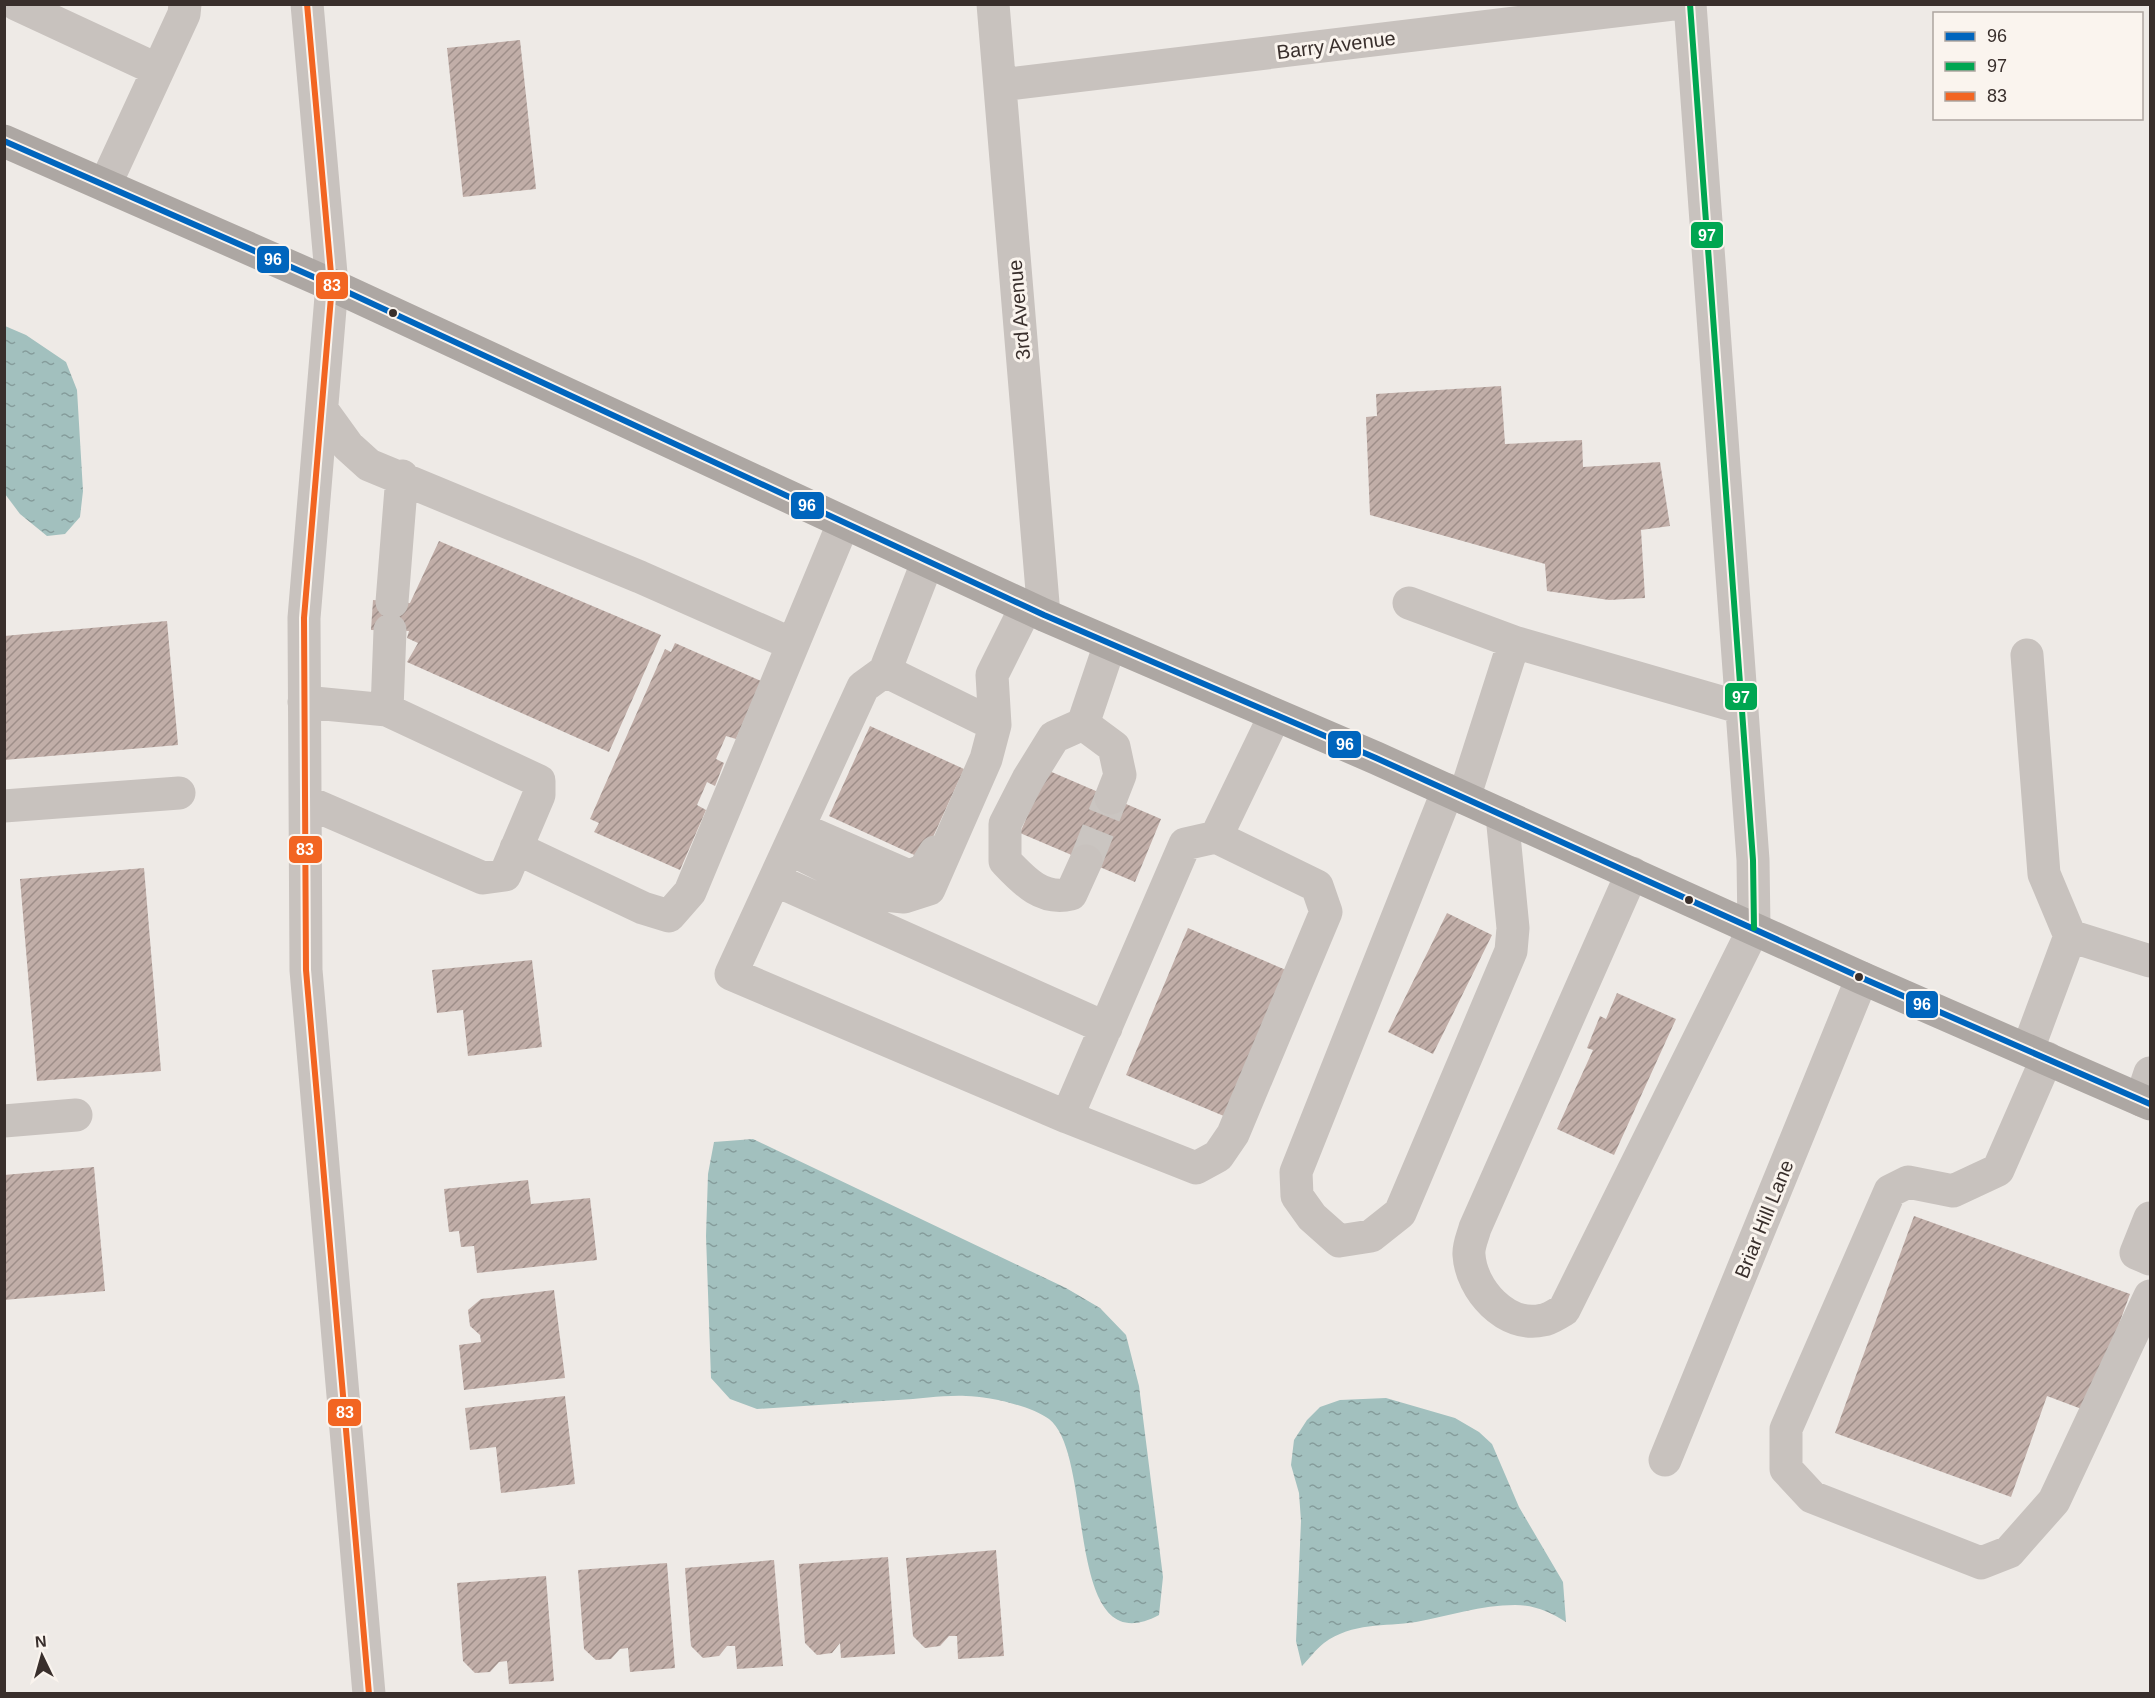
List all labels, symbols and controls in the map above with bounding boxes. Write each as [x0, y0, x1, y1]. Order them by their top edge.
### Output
legend [1933, 12, 2143, 120]
text: 96 [1987, 26, 2007, 46]
street label: Barry Avenue [1275, 27, 1397, 63]
text: 97 [1987, 56, 2007, 76]
text: 83 [1987, 86, 2007, 106]
line badge: 97 [1690, 221, 1724, 249]
text: 97 [1698, 227, 1716, 244]
line badge: 96 [256, 245, 290, 274]
text: 96 [264, 251, 282, 268]
street label: 3rd Avenue [1004, 259, 1034, 361]
line badge: 83 [315, 271, 349, 300]
text: 83 [323, 277, 341, 294]
unlabelled marker [387, 307, 399, 319]
line badge: 96 [790, 491, 825, 520]
text: 96 [798, 497, 816, 514]
line badge: 97 [1724, 682, 1758, 711]
text: 97 [1732, 689, 1750, 706]
line badge: 96 [1327, 730, 1362, 759]
text: 96 [1336, 736, 1354, 753]
line badge: 83 [288, 835, 323, 864]
text: 83 [296, 841, 314, 858]
unlabelled marker [1683, 894, 1695, 906]
unlabelled marker [1853, 971, 1865, 983]
line badge: 96 [1905, 990, 1939, 1019]
text: 96 [1913, 996, 1931, 1013]
street label: Briar Hill Lane [1730, 1157, 1798, 1281]
line badge: 83 [327, 1398, 362, 1427]
text: 83 [336, 1404, 354, 1421]
north arrow [12, 1626, 72, 1686]
text: N [34, 1633, 47, 1651]

